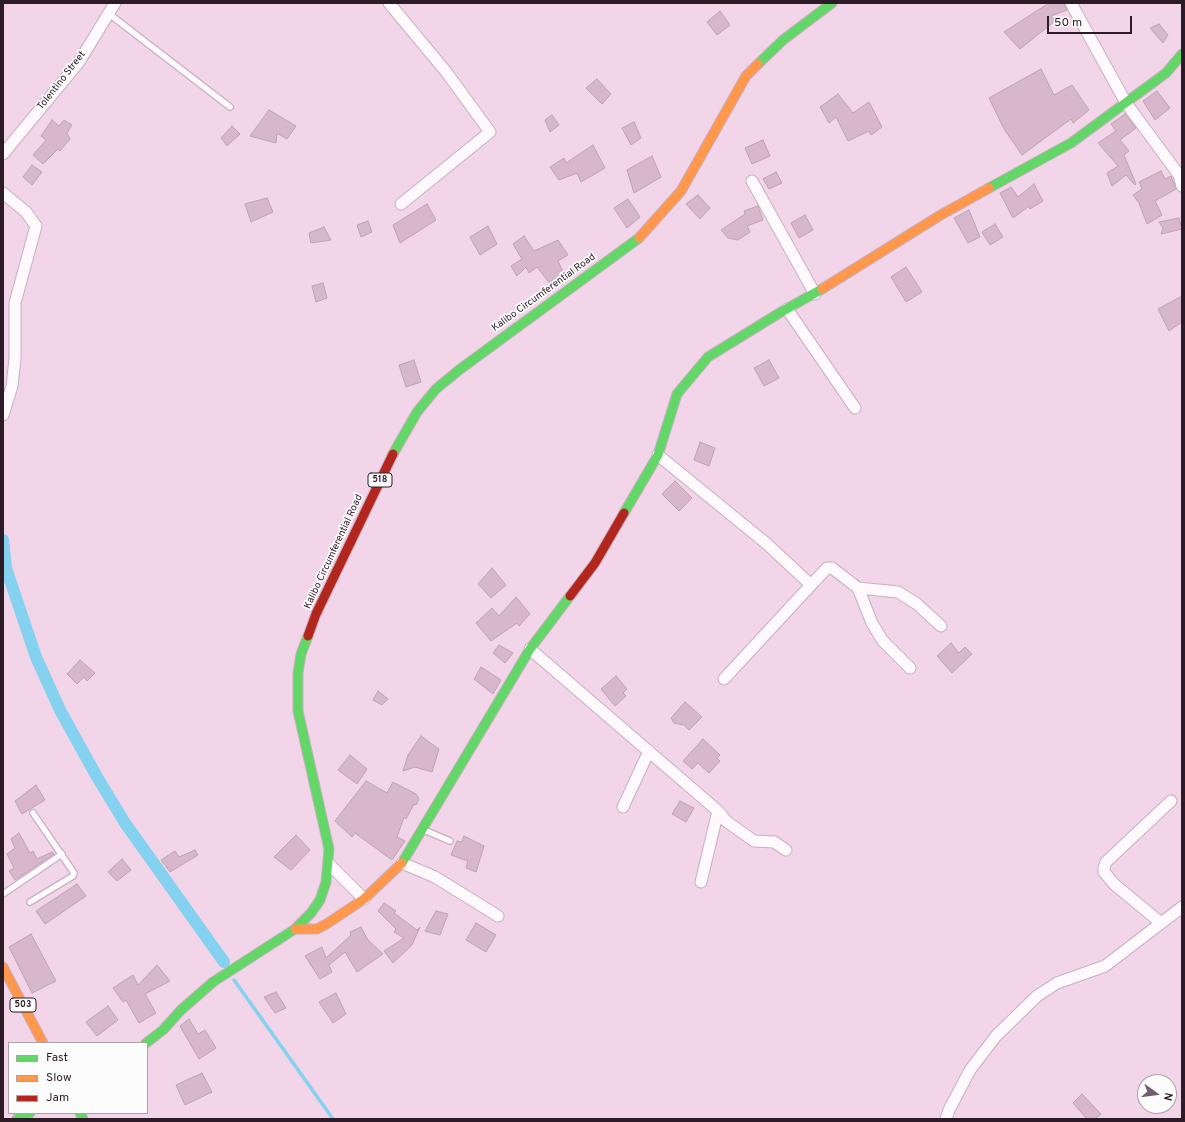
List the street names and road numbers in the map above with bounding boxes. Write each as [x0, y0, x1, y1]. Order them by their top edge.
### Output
street label: Tolentino Street [35, 49, 89, 113]
street label: Kalibo Circumferential Road [490, 251, 598, 335]
road number: 518 [368, 473, 392, 487]
street label: Kalibo Circumferential Road [302, 493, 366, 611]
road number: 503 [10, 998, 36, 1012]

